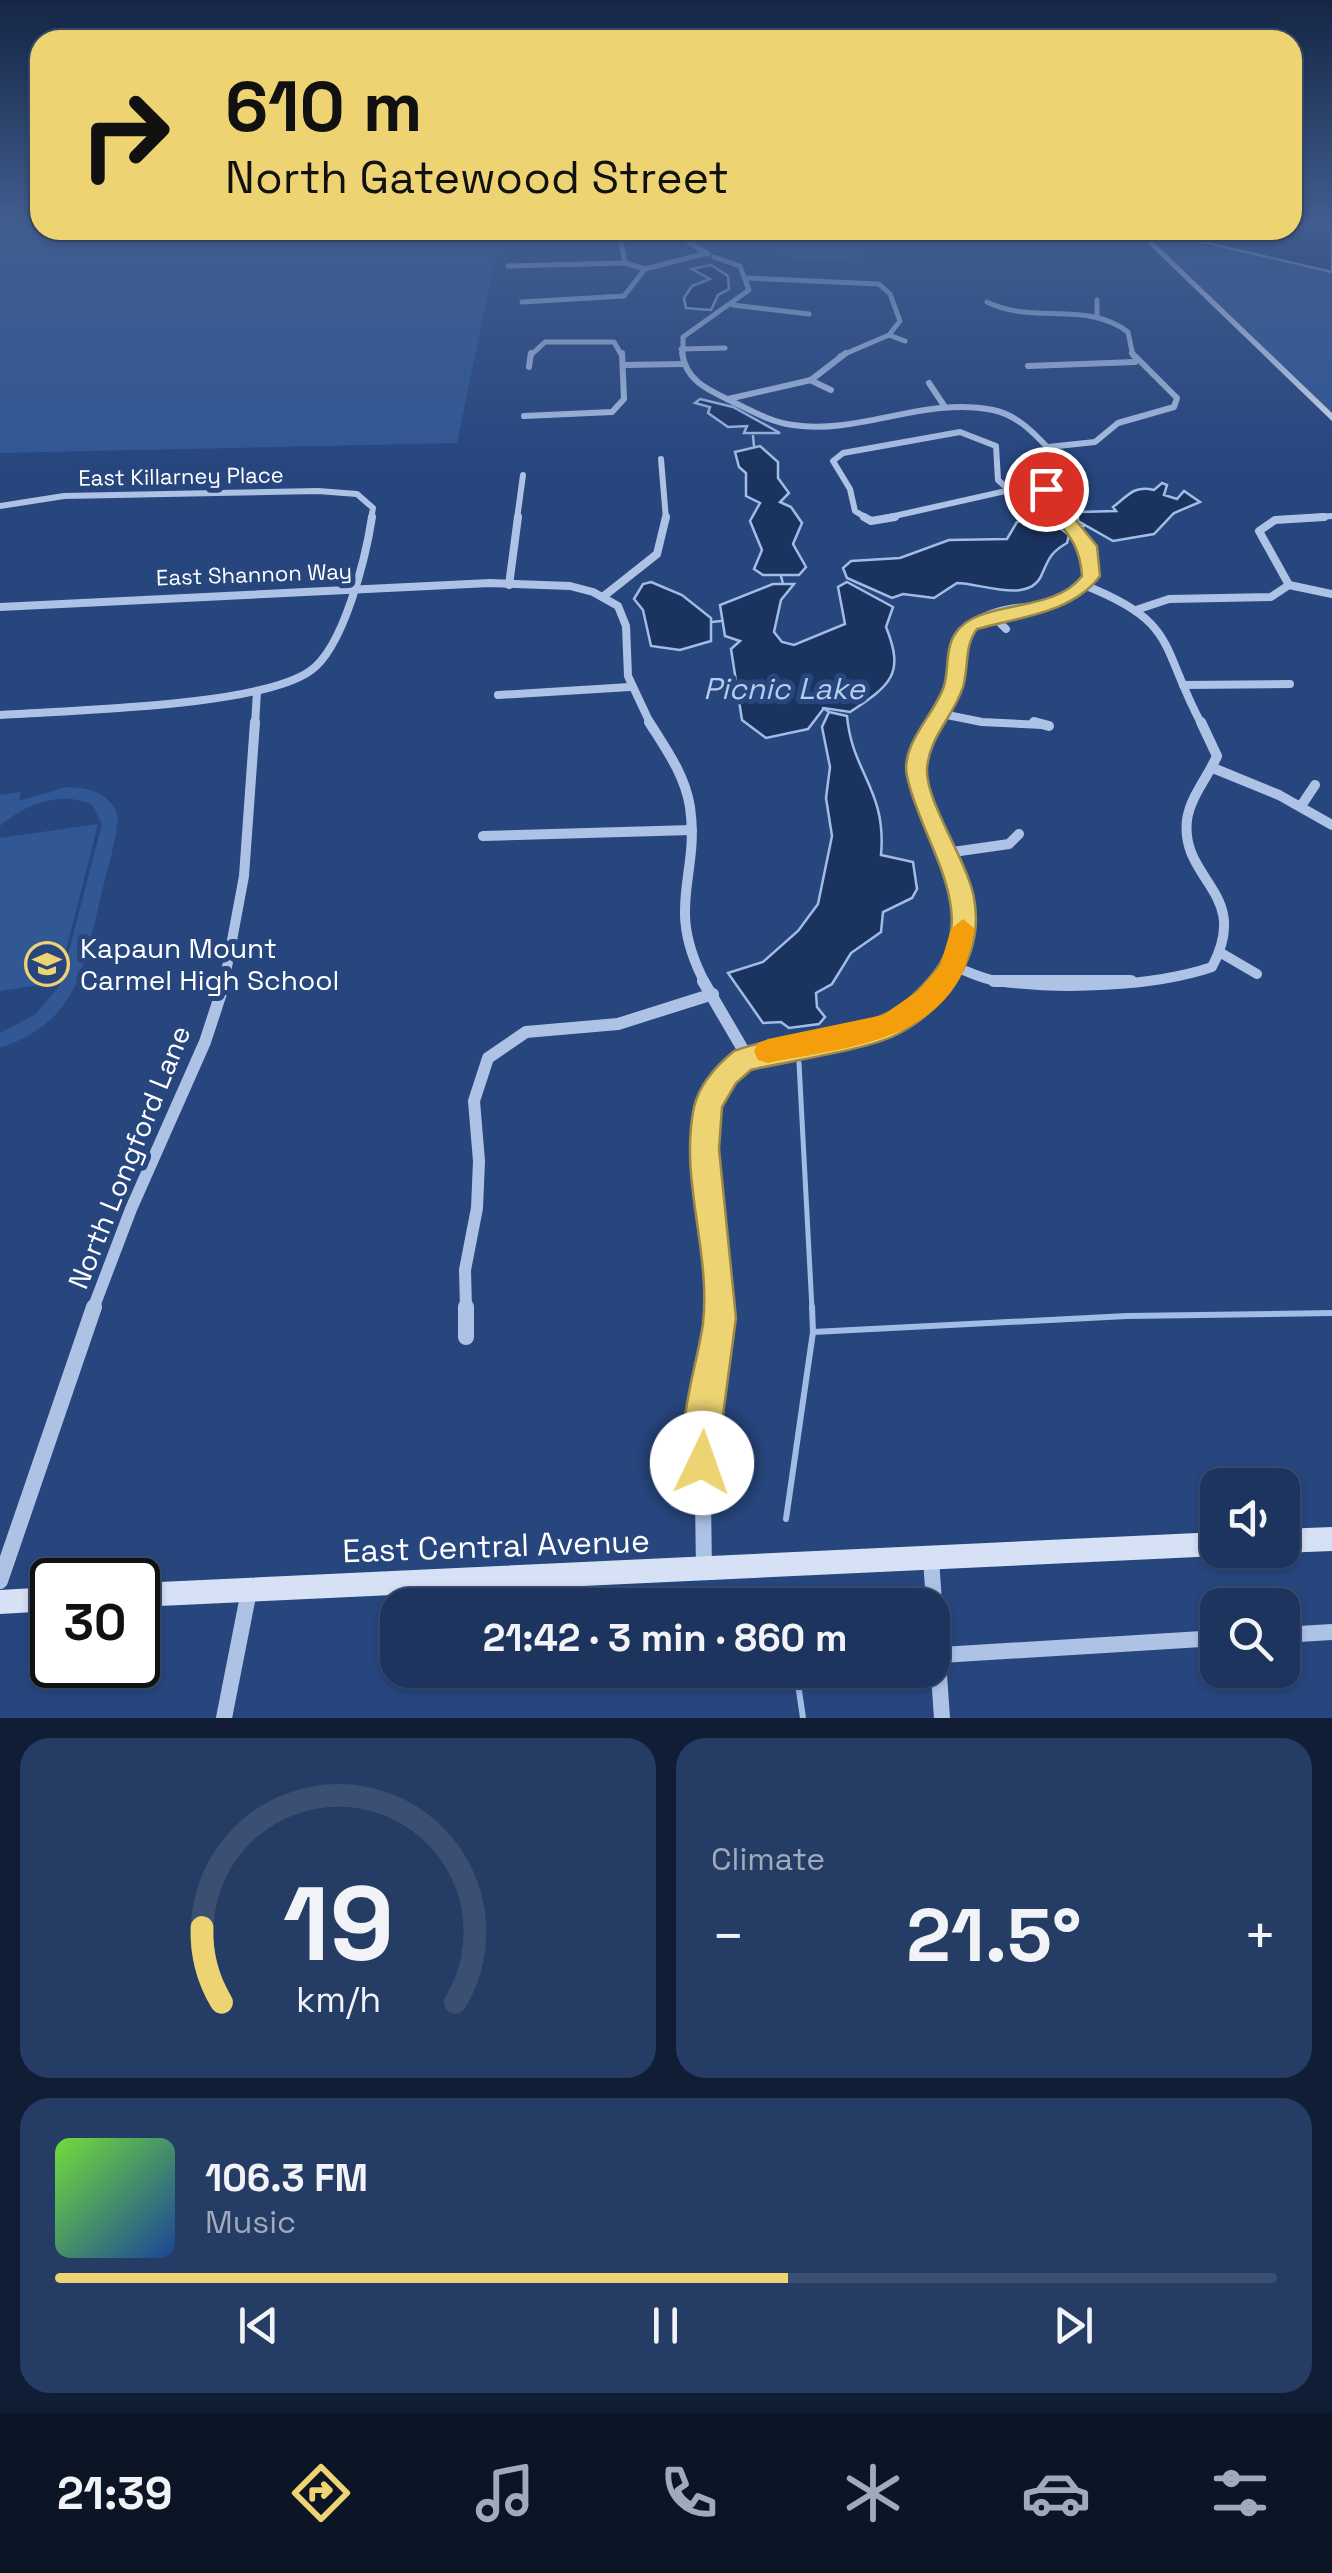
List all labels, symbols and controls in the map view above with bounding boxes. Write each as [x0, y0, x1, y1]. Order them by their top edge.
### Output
text: 610 m [225, 62, 423, 151]
icon: right [60, 70, 190, 200]
text: North Gatewood Street [225, 149, 729, 206]
pin [1004, 447, 1089, 532]
street label: East Killarney Place [78, 460, 284, 492]
icon: arrive [1019, 462, 1074, 517]
street label: East Shannon Way [156, 557, 352, 591]
water label: Picnic Lake [703, 669, 866, 708]
place label: Kapaun Mount Carmel High School [80, 930, 339, 998]
school or university icon: Kapaun Mount Carmel High School [24, 941, 70, 987]
street label: North Longford Lane [60, 1020, 198, 1294]
position arrow [650, 1411, 754, 1515]
map controls [1200, 1468, 1300, 1688]
button: sound [1200, 1468, 1300, 1568]
street label: East Central Avenue [342, 1521, 650, 1571]
speed limit sign: 30 [30, 1558, 160, 1688]
button: search [1200, 1588, 1300, 1688]
text: 21:42 · 3 min · 860 m [483, 1614, 847, 1662]
text: Climate [711, 1839, 825, 1879]
text: 19 [282, 1858, 394, 1990]
text: 21.5° [906, 1887, 1082, 1983]
text: − [711, 1901, 745, 1971]
text: + [1243, 1901, 1277, 1971]
text: km/h [295, 1977, 381, 2022]
text: 106.3 FM [205, 2154, 368, 2202]
text: Music [205, 2202, 296, 2242]
icon: previous [231, 2298, 286, 2353]
icon: pause [638, 2298, 693, 2353]
icon: next [1046, 2298, 1101, 2353]
icon: directions [286, 2458, 356, 2528]
icon: music [470, 2458, 540, 2528]
icon: phone [654, 2458, 724, 2528]
icon: climate [838, 2458, 908, 2528]
icon: car [1021, 2458, 1091, 2528]
icon: filters [1205, 2458, 1275, 2528]
text: 21:39 [57, 2465, 173, 2522]

